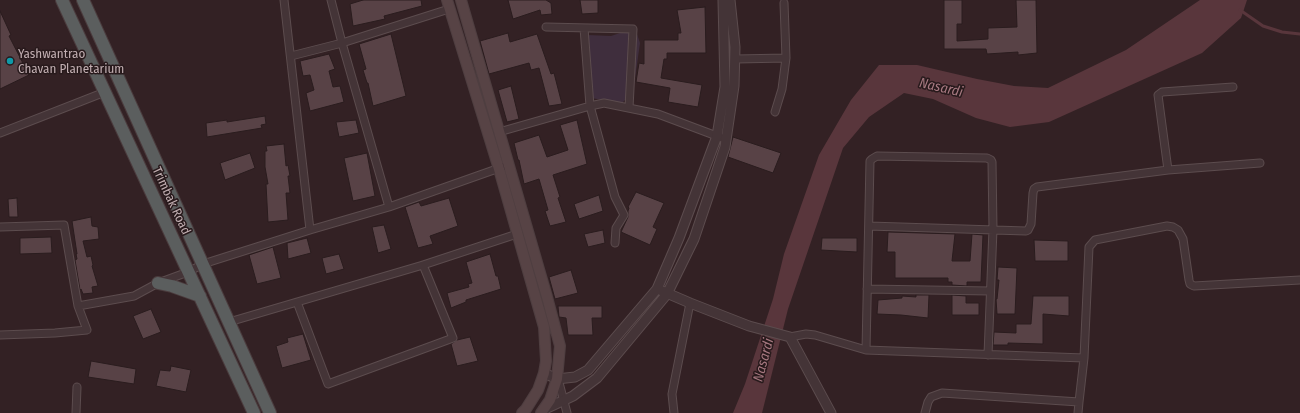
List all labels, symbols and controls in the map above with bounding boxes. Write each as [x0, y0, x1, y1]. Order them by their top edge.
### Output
place label: Yashwantrao Chavan Planetarium [18, 46, 124, 77]
marker: Yashwantrao Chavan Planetarium [5, 56, 15, 66]
water label: Nasardi [917, 75, 965, 101]
street label: Trimbak Road [149, 165, 193, 237]
water label: Nasardi [750, 336, 778, 384]

